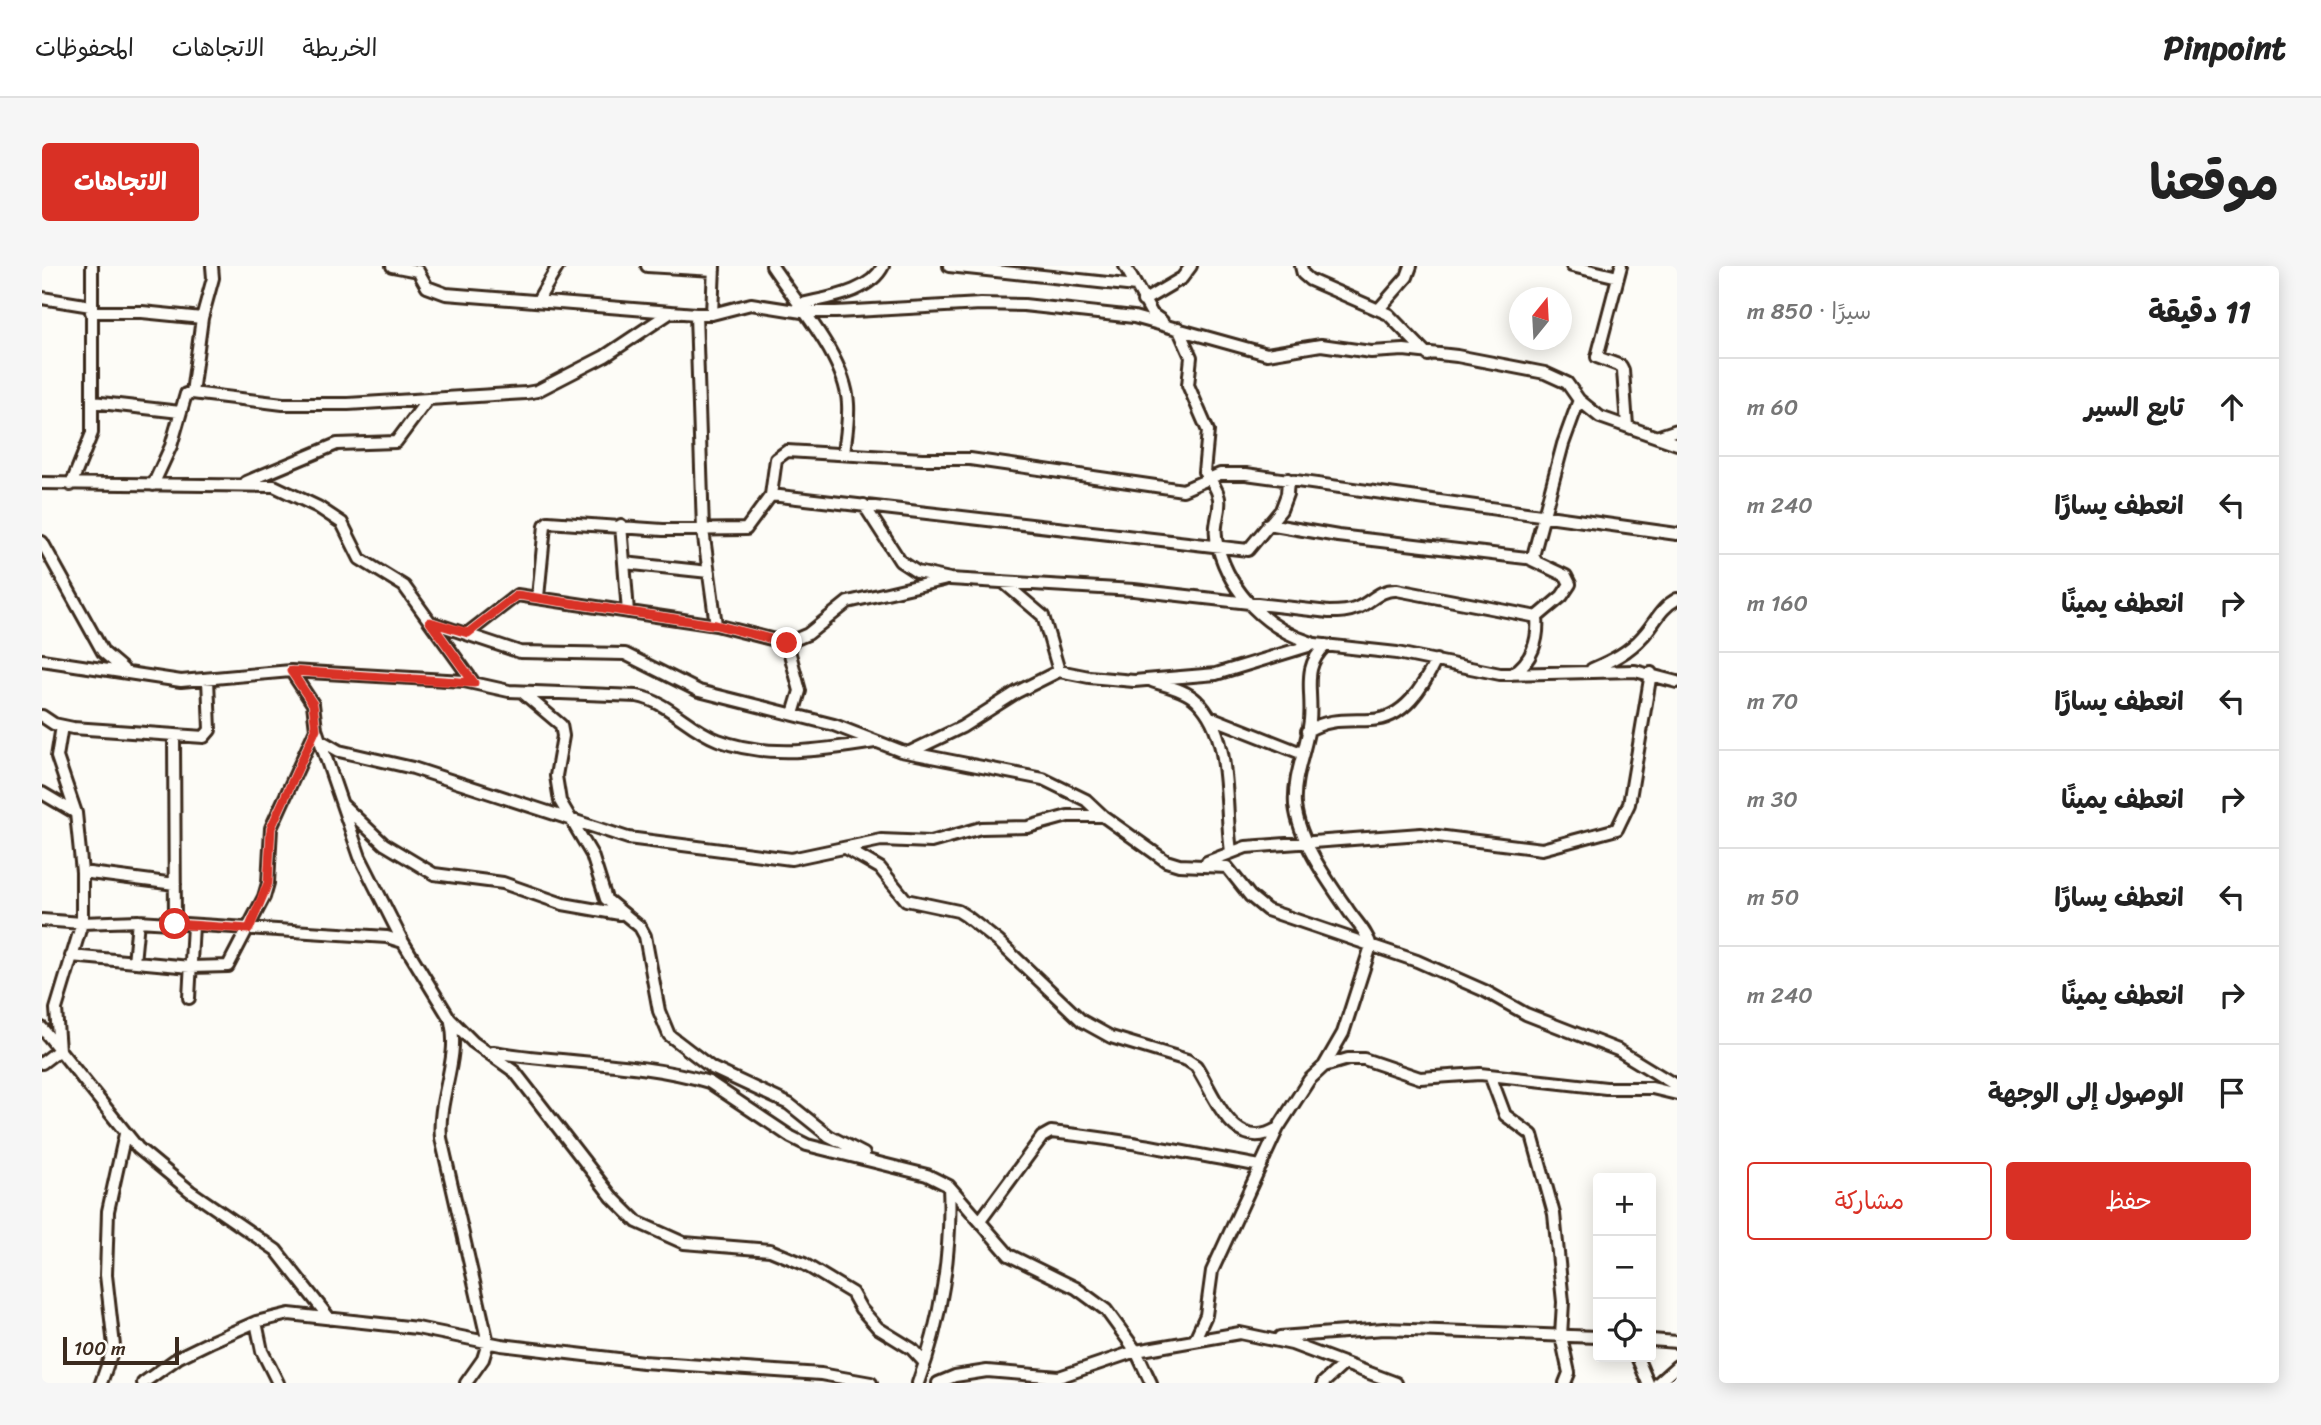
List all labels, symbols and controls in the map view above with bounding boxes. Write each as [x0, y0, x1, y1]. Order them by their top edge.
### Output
text: Pinpoint [2163, 19, 2286, 77]
text: المحفوظات [35, 27, 134, 69]
text: الاتجاهات [172, 27, 265, 69]
text: الخريطة [303, 27, 377, 69]
text: موقعنا [2149, 139, 2279, 226]
button: الاتجاهات [42, 143, 199, 221]
text: 11 دقيقة [2148, 285, 2251, 339]
north arrow [1509, 287, 1572, 350]
text: سيرًا · 850 m [1747, 291, 1871, 332]
text: تابع السير [2085, 384, 2184, 430]
text: 60 m [1747, 387, 1798, 428]
icon: ahead [2213, 388, 2251, 426]
text: انعطف يسارًا [2054, 482, 2184, 528]
text: 240 m [1747, 485, 1813, 526]
icon: left [2213, 486, 2251, 524]
text: انعطف يمينًا [2061, 580, 2184, 626]
text: 160 m [1747, 583, 1808, 624]
icon: right [2213, 584, 2251, 622]
route end [771, 627, 802, 658]
text: انعطف يسارًا [2054, 678, 2184, 724]
text: 70 m [1747, 681, 1798, 722]
icon: left [2213, 682, 2251, 720]
text: انعطف يمينًا [2061, 776, 2184, 822]
text: 30 m [1747, 779, 1798, 820]
icon: right [2213, 780, 2251, 818]
text: انعطف يسارًا [2054, 874, 2184, 920]
text: 50 m [1747, 877, 1799, 918]
icon: left [2213, 878, 2251, 916]
route start [159, 908, 190, 939]
text: انعطف يمينًا [2061, 972, 2184, 1018]
text: 240 m [1747, 975, 1813, 1016]
icon: right [2213, 976, 2251, 1014]
text: الوصول إلى الوجهة [1988, 1070, 2184, 1116]
icon: arrive [2213, 1074, 2251, 1112]
button: مشاركة [1747, 1162, 1992, 1240]
button: حفظ [2006, 1162, 2251, 1240]
map controls [1593, 1173, 1656, 1362]
button: + [1593, 1173, 1656, 1236]
button: − [1593, 1236, 1656, 1299]
button: locate [1593, 1299, 1656, 1362]
text: 100 m [74, 1332, 126, 1365]
scale bar [63, 1334, 178, 1366]

